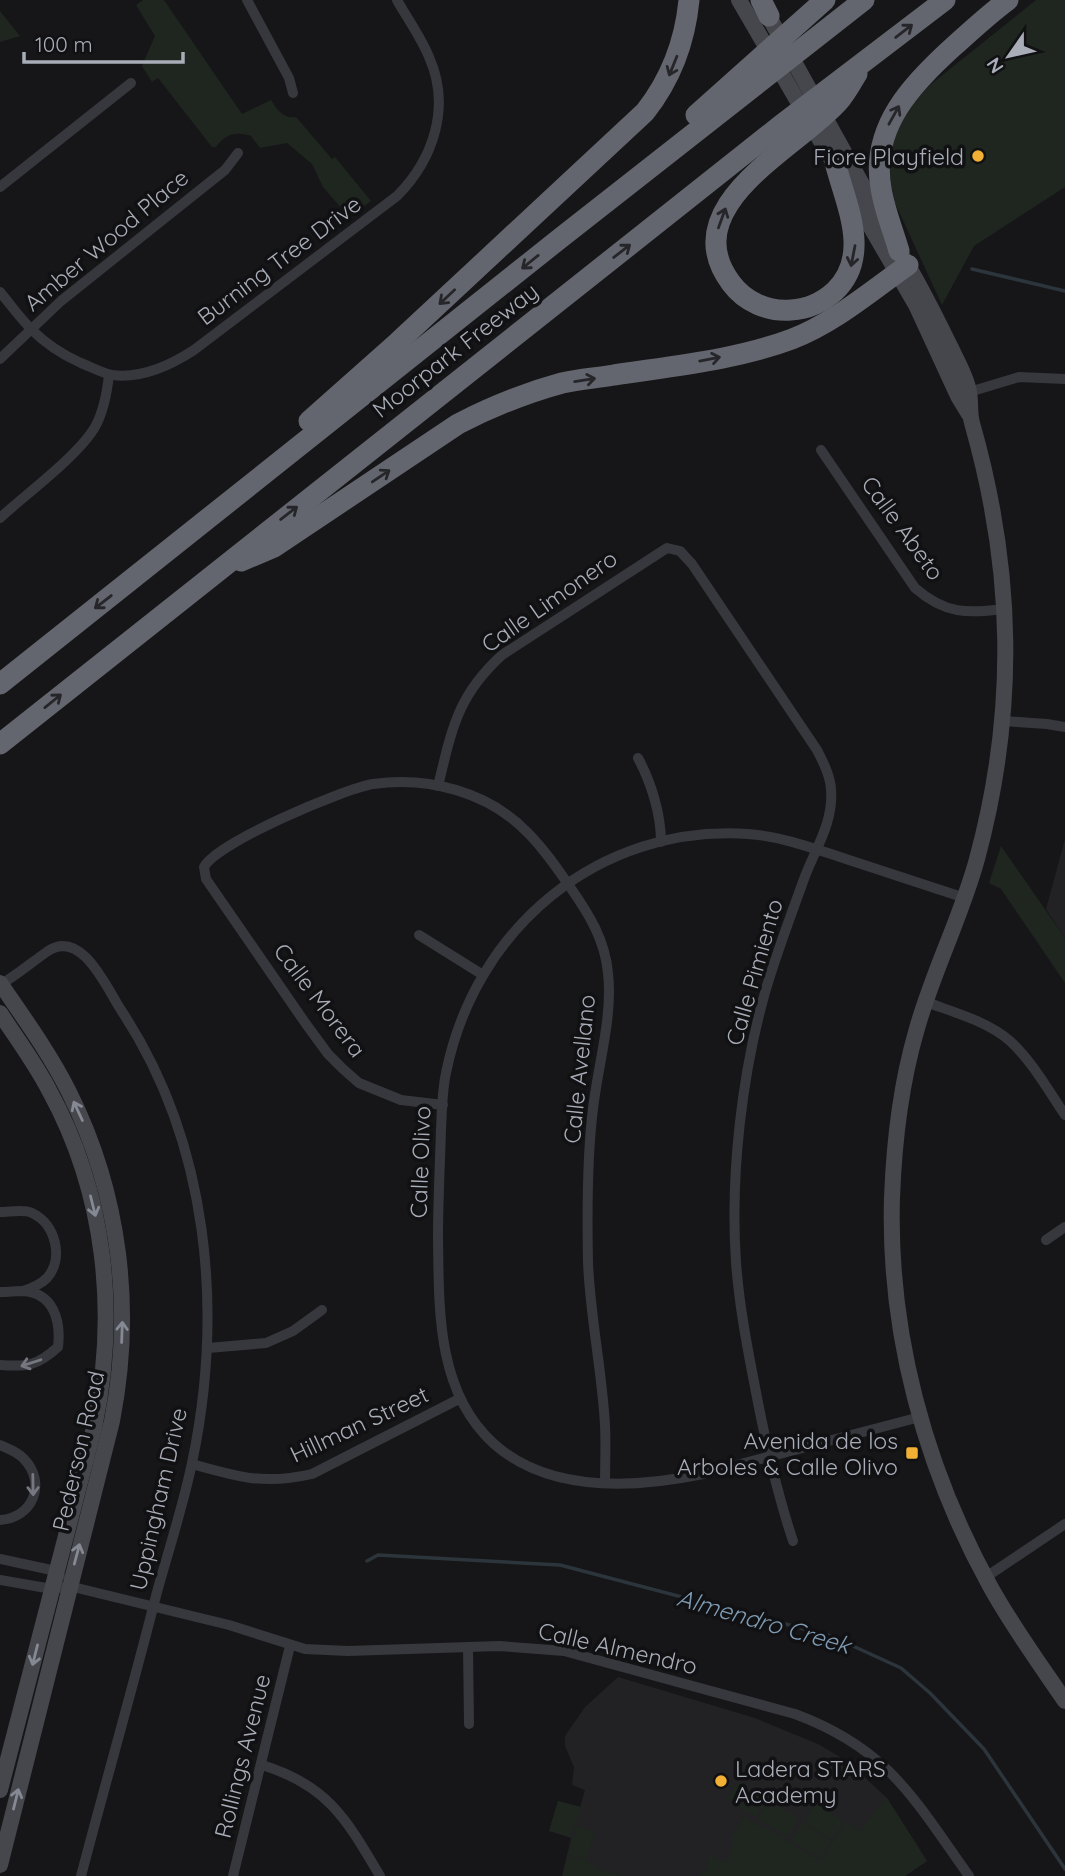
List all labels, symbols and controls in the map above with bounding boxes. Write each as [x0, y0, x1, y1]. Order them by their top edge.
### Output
scale bar [24, 21, 184, 65]
north arrow [974, 21, 1044, 91]
one-way arrow [894, 24, 913, 39]
text: 100 m [35, 31, 93, 57]
text: N [981, 53, 1009, 78]
one-way arrow [665, 55, 678, 76]
one-way arrow [888, 105, 902, 125]
place label: Fiore Playfield [813, 142, 964, 171]
marker: Fiore Playfield [970, 148, 986, 164]
street label: Amber Wood Place [18, 163, 194, 317]
street label: Burning Tree Drive [191, 189, 367, 331]
one-way arrow [717, 207, 729, 229]
one-way arrow [612, 243, 630, 258]
one-way arrow [846, 244, 859, 267]
one-way arrow [521, 255, 539, 270]
street label: Moorpark Freeway [366, 276, 544, 424]
one-way arrow [439, 289, 456, 306]
one-way arrow [698, 352, 721, 365]
one-way arrow [573, 373, 595, 386]
one-way arrow [371, 468, 390, 483]
street label: Calle Abeto [855, 470, 951, 586]
one-way arrow [280, 506, 298, 521]
street label: Calle Limonero [476, 543, 622, 659]
one-way arrow [94, 595, 112, 610]
one-way arrow [44, 694, 62, 709]
street label: Calle Pimiento [719, 895, 789, 1049]
street label: Calle Morera [268, 937, 372, 1063]
street label: Calle Avellano [557, 993, 601, 1145]
one-way arrow [71, 1101, 84, 1122]
street label: Calle Olivo [404, 1105, 436, 1219]
one-way arrow [87, 1194, 100, 1217]
one-way arrow [116, 1321, 129, 1344]
one-way arrow [21, 1357, 43, 1370]
street label: Pederson Road [45, 1368, 111, 1534]
street label: Hillman Street [285, 1379, 433, 1469]
street label: Uppingham Drive [123, 1405, 193, 1593]
place label: Avenida de los Arboles & Calle Olivo [677, 1426, 898, 1481]
marker: Avenida de los Arboles & Calle Olivo [904, 1445, 920, 1461]
one-way arrow [26, 1473, 40, 1496]
one-way arrow [71, 1543, 84, 1566]
water label: Almendro Creek [674, 1582, 856, 1661]
street label: Calle Almendro [536, 1616, 700, 1680]
one-way arrow [28, 1644, 41, 1666]
street label: Rollings Avenue [208, 1671, 276, 1841]
place label: Ladera STARS Academy [735, 1754, 886, 1809]
marker: Ladera STARS Academy [713, 1773, 729, 1789]
one-way arrow [10, 1788, 23, 1810]

